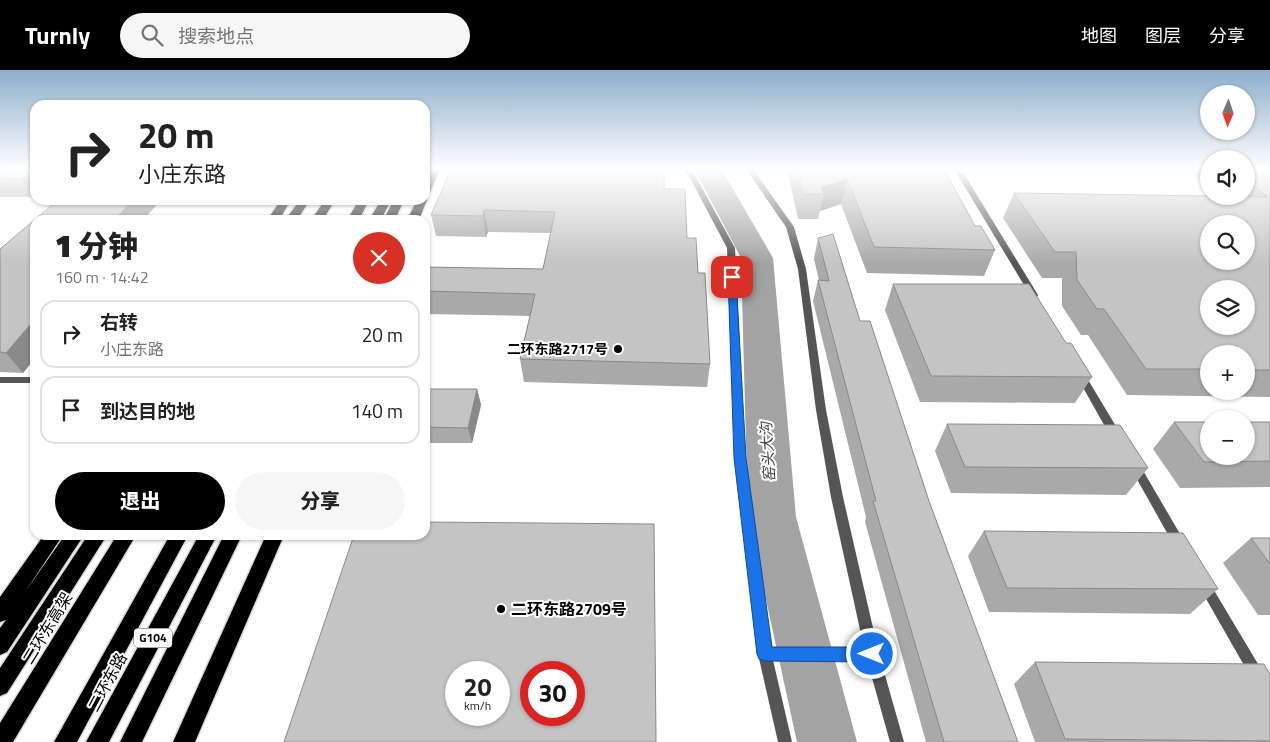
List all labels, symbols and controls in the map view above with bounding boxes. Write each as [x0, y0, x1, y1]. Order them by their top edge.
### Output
search box [120, 13, 470, 58]
text: Turnly [25, 17, 90, 53]
icon: search [138, 21, 166, 49]
text: 搜索地点 [178, 21, 254, 50]
text: 地图 [1081, 22, 1117, 49]
text: 图层 [1145, 22, 1181, 49]
text: 分享 [1209, 22, 1245, 49]
north arrow [1200, 85, 1255, 140]
map controls [1200, 85, 1255, 465]
text: 20 m [138, 108, 214, 162]
icon: right [55, 120, 120, 185]
button: sound [1200, 150, 1255, 205]
text: 小庄东路 [138, 157, 226, 191]
button: search [1200, 215, 1255, 270]
text: 1 分钟 [55, 223, 138, 269]
button: close [353, 232, 405, 284]
pin [711, 256, 753, 298]
icon: arrive [718, 263, 746, 291]
text: 160 m · 14:42 [55, 265, 149, 289]
button: layers [1200, 280, 1255, 335]
text: 右转 [100, 307, 138, 336]
icon: right [57, 320, 85, 348]
text: 20 m [362, 320, 403, 349]
text: 小庄东路 [100, 337, 164, 361]
place label: 二环东路2717号 [507, 338, 608, 359]
marker: 二环东路2717号 [612, 343, 624, 355]
button: + [1200, 345, 1255, 400]
icon: arrive [57, 396, 85, 424]
text: 到达目的地 [100, 396, 195, 425]
text: 140 m [351, 396, 403, 425]
button: − [1200, 410, 1255, 465]
water label: 窑头大沟 [754, 419, 781, 483]
button: 退出 [55, 472, 225, 530]
button: 分享 [235, 472, 405, 530]
street label: 二环东高架 [16, 588, 78, 668]
place label: 二环东路2709号 [511, 597, 627, 621]
marker: 二环东路2709号 [495, 603, 507, 615]
position arrow [845, 627, 897, 679]
road number: G104 [134, 628, 172, 648]
street label: 二环东路 [81, 648, 133, 716]
speed limit sign: 30 [520, 661, 585, 726]
text: 20 [463, 668, 492, 706]
text: km/h [464, 696, 491, 715]

